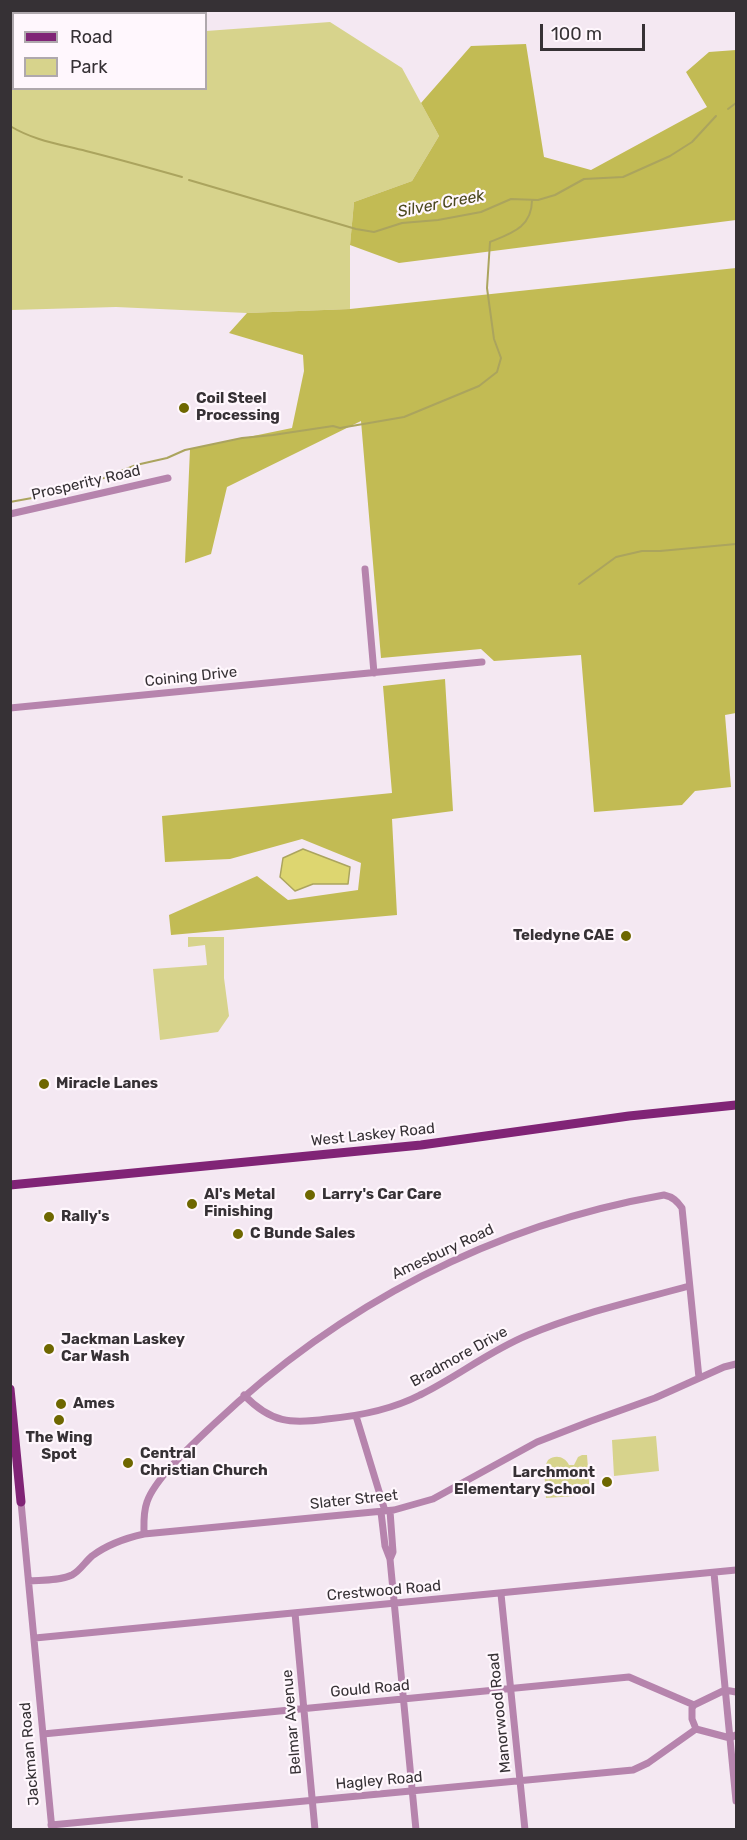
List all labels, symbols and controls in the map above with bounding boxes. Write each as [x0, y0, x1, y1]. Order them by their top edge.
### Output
legend [12, 12, 207, 90]
scale bar [543, 12, 648, 50]
text: 100 m [551, 23, 602, 45]
text: Road [70, 26, 113, 48]
text: Park [70, 56, 107, 78]
water label: Silver Creek [396, 186, 486, 222]
place label: Coil Steel Processing [196, 390, 280, 425]
marker: Coil Steel Processing [177, 401, 191, 415]
street label: Prosperity Road [30, 462, 142, 504]
street label: Coining Drive [144, 663, 238, 691]
place label: Teledyne CAE [513, 927, 614, 945]
marker: Teledyne CAE [619, 929, 633, 943]
place label: Miracle Lanes [56, 1075, 158, 1093]
marker: Miracle Lanes [37, 1077, 51, 1091]
street label: West Laskey Road [310, 1120, 436, 1150]
place label: Al's Metal Finishing [204, 1186, 275, 1221]
place label: Larry's Car Care [322, 1186, 442, 1204]
marker: Larry's Car Care [303, 1188, 317, 1202]
marker: Al's Metal Finishing [185, 1197, 199, 1211]
place label: Rally's [61, 1208, 109, 1226]
marker: Rally's [42, 1210, 56, 1224]
street label: Amesbury Road [389, 1220, 497, 1284]
place label: C Bunde Sales [250, 1225, 355, 1243]
marker: C Bunde Sales [231, 1227, 245, 1241]
street label: Bradmore Drive [407, 1323, 511, 1391]
place label: Jackman Laskey Car Wash [61, 1331, 185, 1366]
marker: Jackman Laskey Car Wash [42, 1342, 56, 1356]
place label: Ames [73, 1395, 115, 1413]
marker: Ames [54, 1397, 68, 1411]
marker: The Wing Spot [52, 1413, 66, 1427]
place label: The Wing Spot [26, 1429, 92, 1464]
place label: Central Christian Church [140, 1445, 268, 1480]
marker: Central Christian Church [121, 1456, 135, 1470]
place label: Larchmont Elementary School [454, 1464, 595, 1499]
marker: Larchmont Elementary School [600, 1475, 614, 1489]
street label: Slater Street [309, 1486, 399, 1514]
street label: Crestwood Road [326, 1577, 442, 1605]
street label: Manorwood Road [485, 1652, 515, 1774]
street label: Belmar Avenue [278, 1669, 306, 1775]
street label: Gould Road [330, 1677, 410, 1701]
street label: Jackman Road [17, 1702, 43, 1806]
street label: Hagley Road [335, 1768, 423, 1794]

